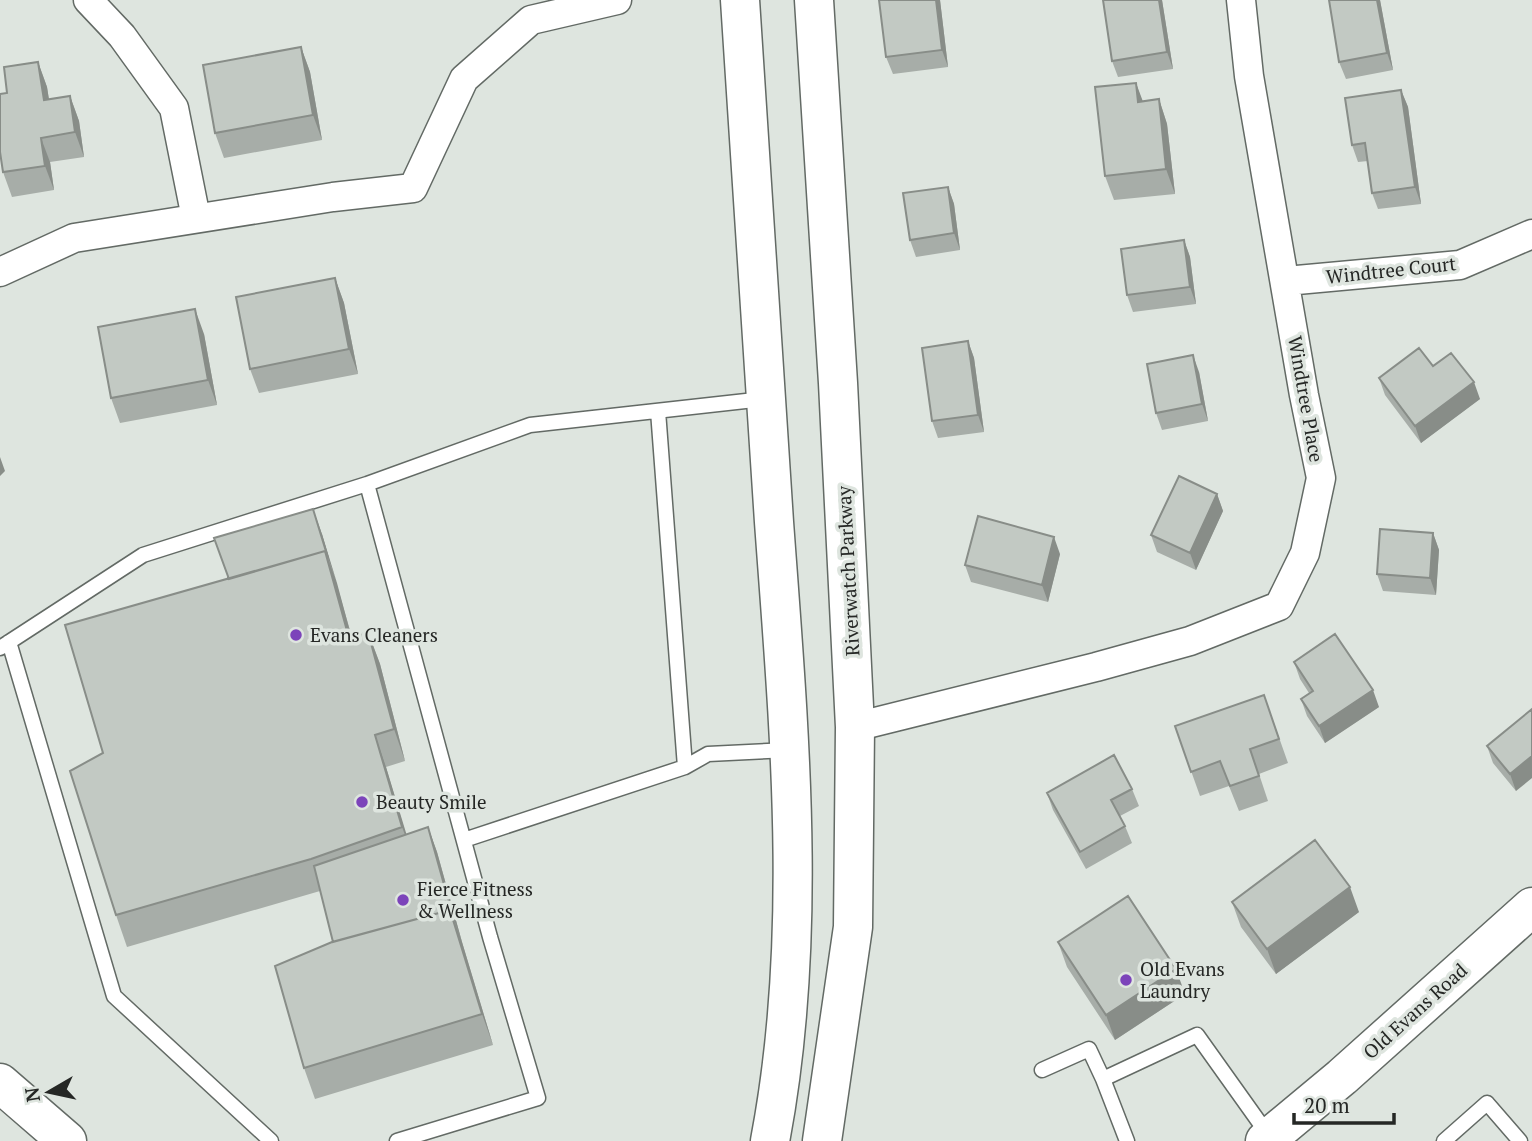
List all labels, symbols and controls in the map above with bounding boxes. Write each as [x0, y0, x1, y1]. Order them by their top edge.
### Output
street label: Windtree Court [1325, 250, 1457, 289]
street label: Windtree Place [1283, 334, 1330, 464]
street label: Riverwatch Parkway [831, 485, 864, 657]
place label: Evans Cleaners [310, 622, 438, 647]
marker: Evans Cleaners [288, 627, 304, 643]
place label: Beauty Smile [376, 789, 487, 814]
marker: Beauty Smile [354, 794, 370, 810]
place label: Fierce Fitness & Wellness [417, 876, 533, 923]
marker: Fierce Fitness & Wellness [395, 892, 411, 908]
place label: Old Evans Laundry [1140, 956, 1225, 1003]
street label: Old Evans Road [1357, 957, 1472, 1064]
marker: Old Evans Laundry [1118, 972, 1134, 988]
north arrow [14, 1057, 84, 1127]
scale bar [1294, 1082, 1394, 1126]
text: N [18, 1085, 45, 1104]
text: 20 m [1304, 1091, 1350, 1119]

